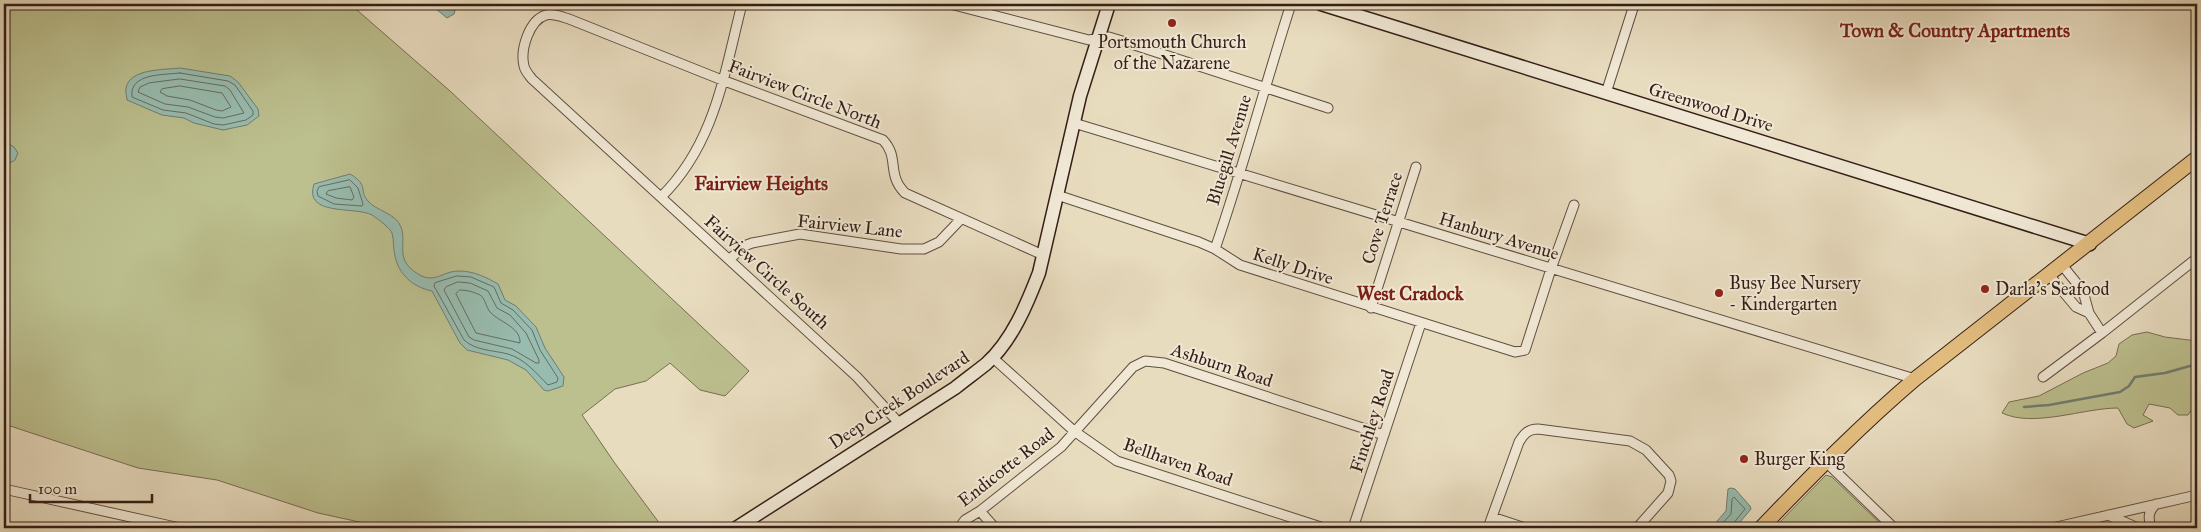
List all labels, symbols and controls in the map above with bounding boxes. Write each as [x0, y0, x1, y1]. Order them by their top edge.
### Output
marker: Portsmouth Church of the Nazarene [1166, 17, 1178, 29]
district label: Town & Country Apartments [1839, 19, 2070, 43]
place label: Portsmouth Church of the Nazarene [1098, 31, 1246, 74]
street label: Fairview Circle North [725, 55, 885, 133]
street label: Greenwood Drive [1646, 78, 1776, 136]
street label: Bluegill Avenue [1202, 92, 1257, 208]
street label: Cove Terrace [1357, 169, 1407, 267]
district label: Fairview Heights [694, 172, 828, 196]
street label: Hanbury Avenue [1436, 207, 1562, 265]
street label: Fairview Circle South [700, 210, 834, 334]
street label: Fairview Lane [796, 210, 904, 242]
street label: Kelly Drive [1250, 243, 1336, 289]
place label: Busy Bee Nursery - Kindergarten [1729, 272, 1861, 316]
place label: Darla's Seafood [1995, 278, 2110, 300]
district label: West Cradock [1356, 282, 1465, 305]
marker: Darla's Seafood [1979, 283, 1991, 295]
marker: Busy Bee Nursery - Kindergarten [1713, 287, 1725, 299]
street label: Ashburn Road [1167, 338, 1276, 392]
street label: Deep Creek Boulevard [825, 346, 973, 454]
street label: Finchley Road [1345, 367, 1399, 475]
street label: Endicotte Road [954, 423, 1058, 511]
street label: Bellhaven Road [1120, 433, 1236, 491]
place label: Burger King [1754, 448, 1845, 471]
marker: Burger King [1738, 453, 1750, 465]
scale bar [30, 472, 152, 504]
text: 100 m [38, 480, 78, 498]

